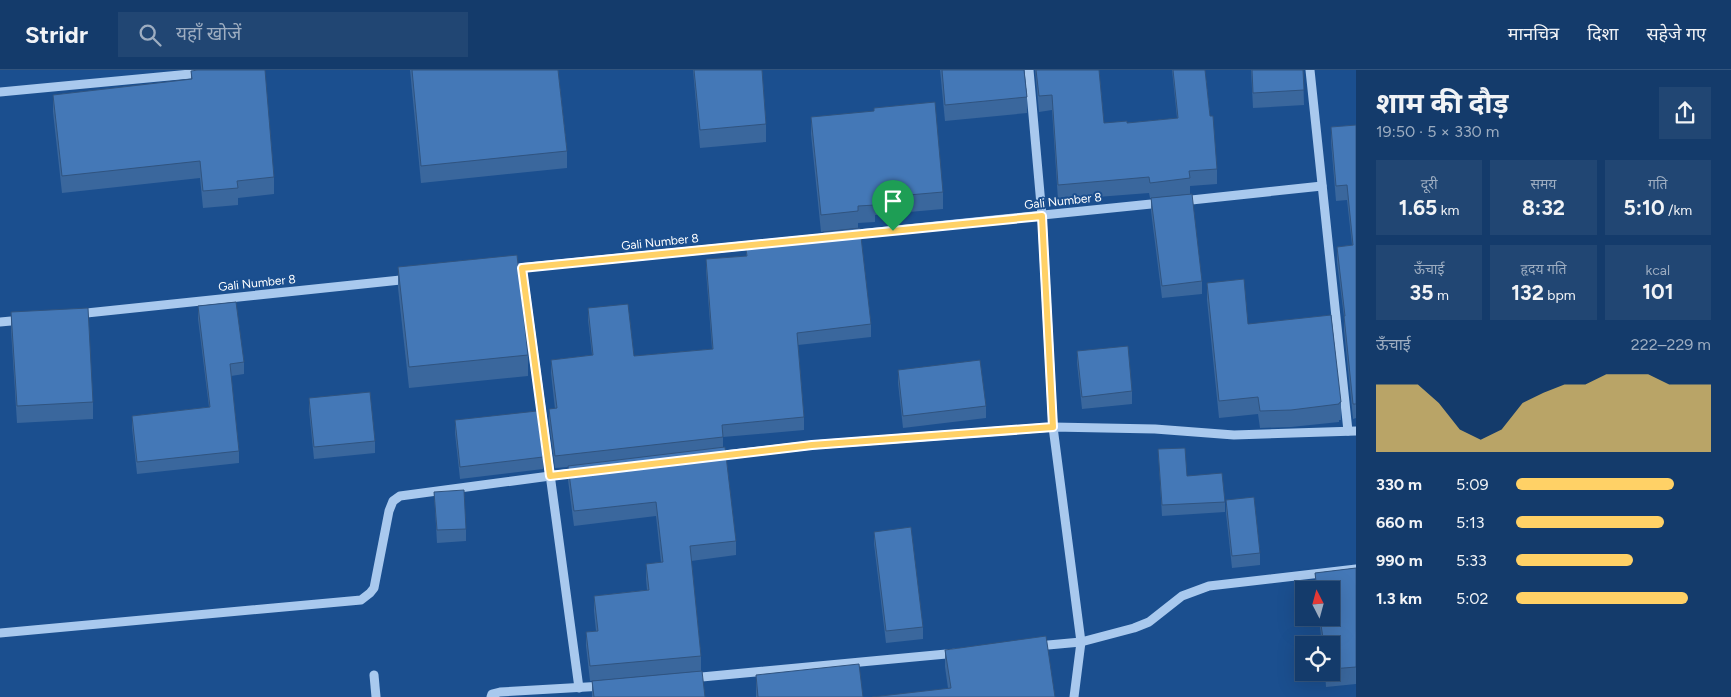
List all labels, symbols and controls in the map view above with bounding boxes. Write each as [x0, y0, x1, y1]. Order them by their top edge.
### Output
search box [118, 12, 468, 57]
text: Stridr [25, 20, 88, 49]
icon: search [136, 21, 164, 49]
text: यहाँ खोजें [176, 22, 241, 45]
text: मानचित्र [1508, 23, 1559, 45]
text: दिशा [1587, 23, 1618, 45]
text: सहेजे गए [1646, 23, 1706, 45]
text: शाम की दौड़ [1376, 86, 1508, 120]
button: share [1659, 87, 1711, 139]
text: 19:50 · 5 × 330 m [1376, 122, 1499, 141]
text: दूरी [1421, 176, 1438, 193]
text: समय [1531, 176, 1556, 193]
text: गति [1648, 176, 1668, 193]
pin [872, 180, 914, 231]
icon: arrive [879, 187, 907, 215]
street label: Gali Number 8 [1024, 190, 1102, 212]
text: 1.65 [1399, 195, 1437, 220]
text: 8:32 [1522, 195, 1565, 220]
text: 5:10 [1624, 195, 1665, 220]
text: km [1437, 202, 1459, 219]
text: /km [1665, 202, 1692, 219]
street label: Gali Number 8 [621, 231, 699, 253]
text: ऊँचाई [1414, 261, 1444, 278]
text: हृदय गति [1520, 261, 1567, 278]
text: kcal [1646, 262, 1670, 279]
street label: Gali Number 8 [218, 272, 296, 294]
text: 101 [1642, 279, 1674, 304]
text: 35 [1410, 280, 1433, 305]
text: 132 [1511, 280, 1544, 305]
text: m [1433, 287, 1449, 304]
text: bpm [1544, 287, 1576, 304]
text: ऊँचाई [1376, 335, 1411, 354]
text: 222–229 m [1631, 335, 1711, 354]
text: 330 m [1376, 475, 1422, 494]
text: 5:09 [1456, 475, 1489, 494]
text: 660 m [1376, 513, 1423, 532]
text: 5:13 [1456, 513, 1485, 532]
text: 990 m [1376, 551, 1423, 570]
text: 5:33 [1456, 551, 1487, 570]
north arrow [1295, 581, 1340, 626]
map controls [1295, 581, 1340, 681]
text: 1.3 km [1376, 589, 1422, 608]
text: 5:02 [1456, 589, 1488, 608]
button: locate [1295, 636, 1340, 681]

